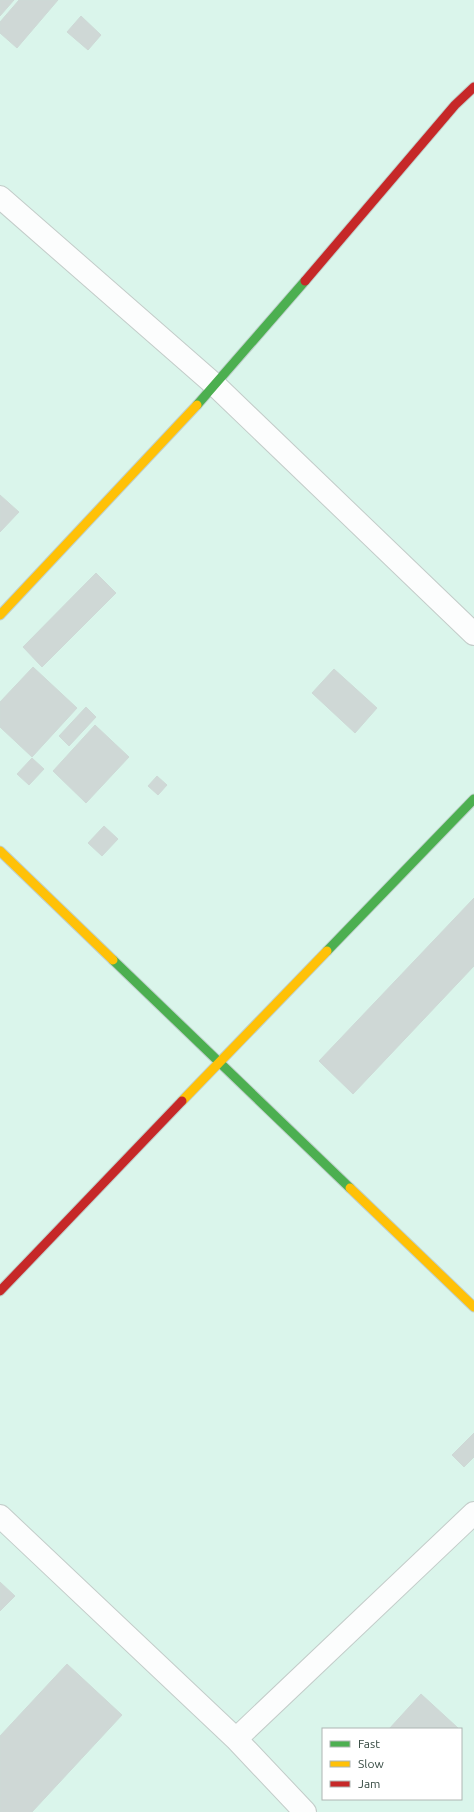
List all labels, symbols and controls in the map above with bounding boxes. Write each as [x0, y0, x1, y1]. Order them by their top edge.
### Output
legend [322, 1728, 462, 1800]
text: Fast [358, 1737, 380, 1750]
text: Slow [358, 1757, 384, 1770]
text: Jam [358, 1777, 380, 1790]

